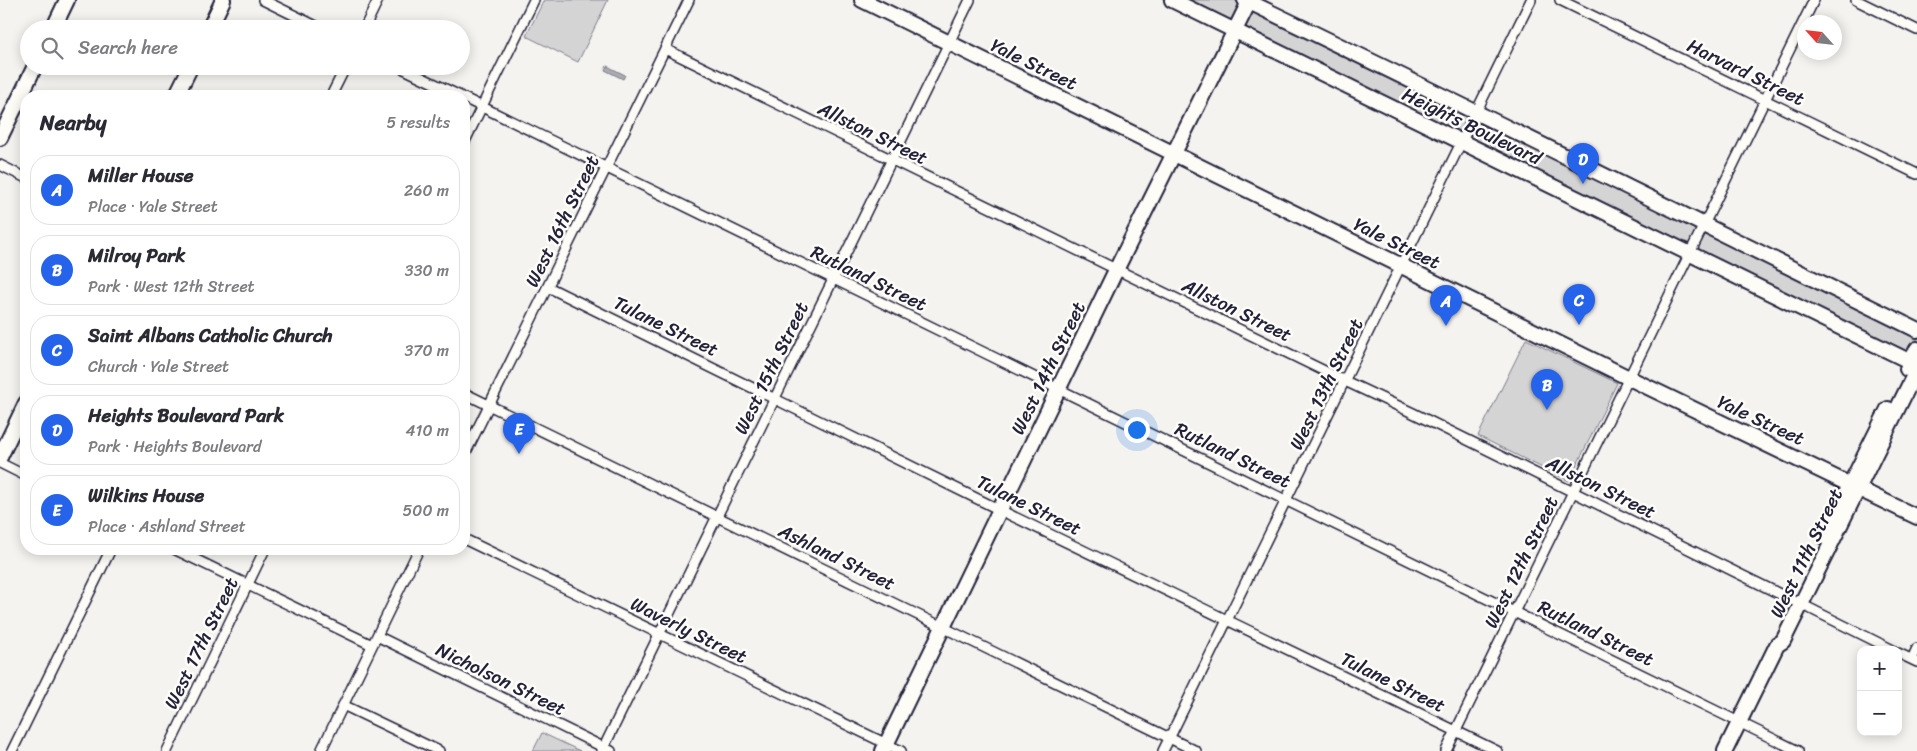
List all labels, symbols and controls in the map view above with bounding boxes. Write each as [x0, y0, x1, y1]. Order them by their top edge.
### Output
north arrow [1797, 15, 1842, 60]
search box [20, 20, 470, 75]
street label: Yale Street [985, 29, 1083, 99]
street label: Harvard Street [1681, 29, 1811, 115]
text: Search here [78, 31, 178, 64]
icon: search [38, 34, 66, 62]
street label: Heights Boulevard [1396, 78, 1548, 175]
street label: Allston Street [811, 92, 934, 174]
text: Nearby [40, 104, 106, 142]
text: 5 results [386, 108, 450, 137]
pin: D [1567, 143, 1599, 184]
street label: West 16th Street [516, 149, 608, 293]
text: Miller House [88, 159, 194, 192]
text: A [52, 176, 62, 205]
text: 260 m [404, 176, 449, 205]
text: Place · Yale Street [88, 192, 218, 221]
street label: Yale Street [1348, 208, 1446, 278]
street label: Rutland Street [805, 236, 933, 320]
text: Milroy Park [88, 239, 185, 272]
text: B [52, 256, 62, 285]
text: 330 m [405, 256, 449, 285]
street label: Allston Street [1175, 269, 1298, 351]
text: Park · West 12th Street [88, 272, 255, 301]
pin: C [1563, 284, 1595, 325]
pin: A [1430, 285, 1462, 326]
street label: Tulane Street [608, 286, 724, 366]
street label: West 15th Street [724, 296, 818, 440]
street label: West 14th Street [1001, 296, 1095, 440]
street label: West 13th Street [1280, 312, 1372, 456]
text: Saint Albans Catholic Church [88, 319, 332, 352]
text: C [52, 336, 62, 365]
text: 370 m [405, 336, 449, 365]
text: Church · Yale Street [88, 352, 229, 381]
pin: B [1531, 369, 1563, 410]
street label: Yale Street [1712, 385, 1810, 455]
text: Heights Boulevard Park [88, 399, 284, 432]
pin: E [503, 413, 535, 454]
street label: Rutland Street [1169, 413, 1297, 497]
text: D [52, 416, 62, 445]
text: 410 m [406, 416, 449, 445]
your location [1124, 417, 1150, 443]
text: Park · Heights Boulevard [88, 432, 261, 461]
street label: Allston Street [1539, 446, 1662, 528]
street label: Tulane Street [971, 465, 1087, 545]
text: Wilkins House [88, 479, 204, 512]
street label: West 11th Street [1760, 482, 1852, 624]
street label: West 12th Street [1475, 490, 1567, 634]
text: E [53, 496, 61, 525]
text: 500 m [403, 496, 449, 525]
text: Place · Ashland Street [88, 512, 246, 541]
street label: Ashland Street [772, 514, 901, 600]
street label: West 17th Street [155, 571, 247, 715]
street label: Waverly Street [625, 587, 753, 673]
street label: Rutland Street [1532, 591, 1660, 675]
street label: Nicholson Street [430, 633, 572, 725]
street label: Tulane Street [1335, 642, 1451, 722]
map controls [1857, 646, 1902, 736]
button: + [1857, 646, 1902, 691]
button: − [1857, 691, 1902, 736]

